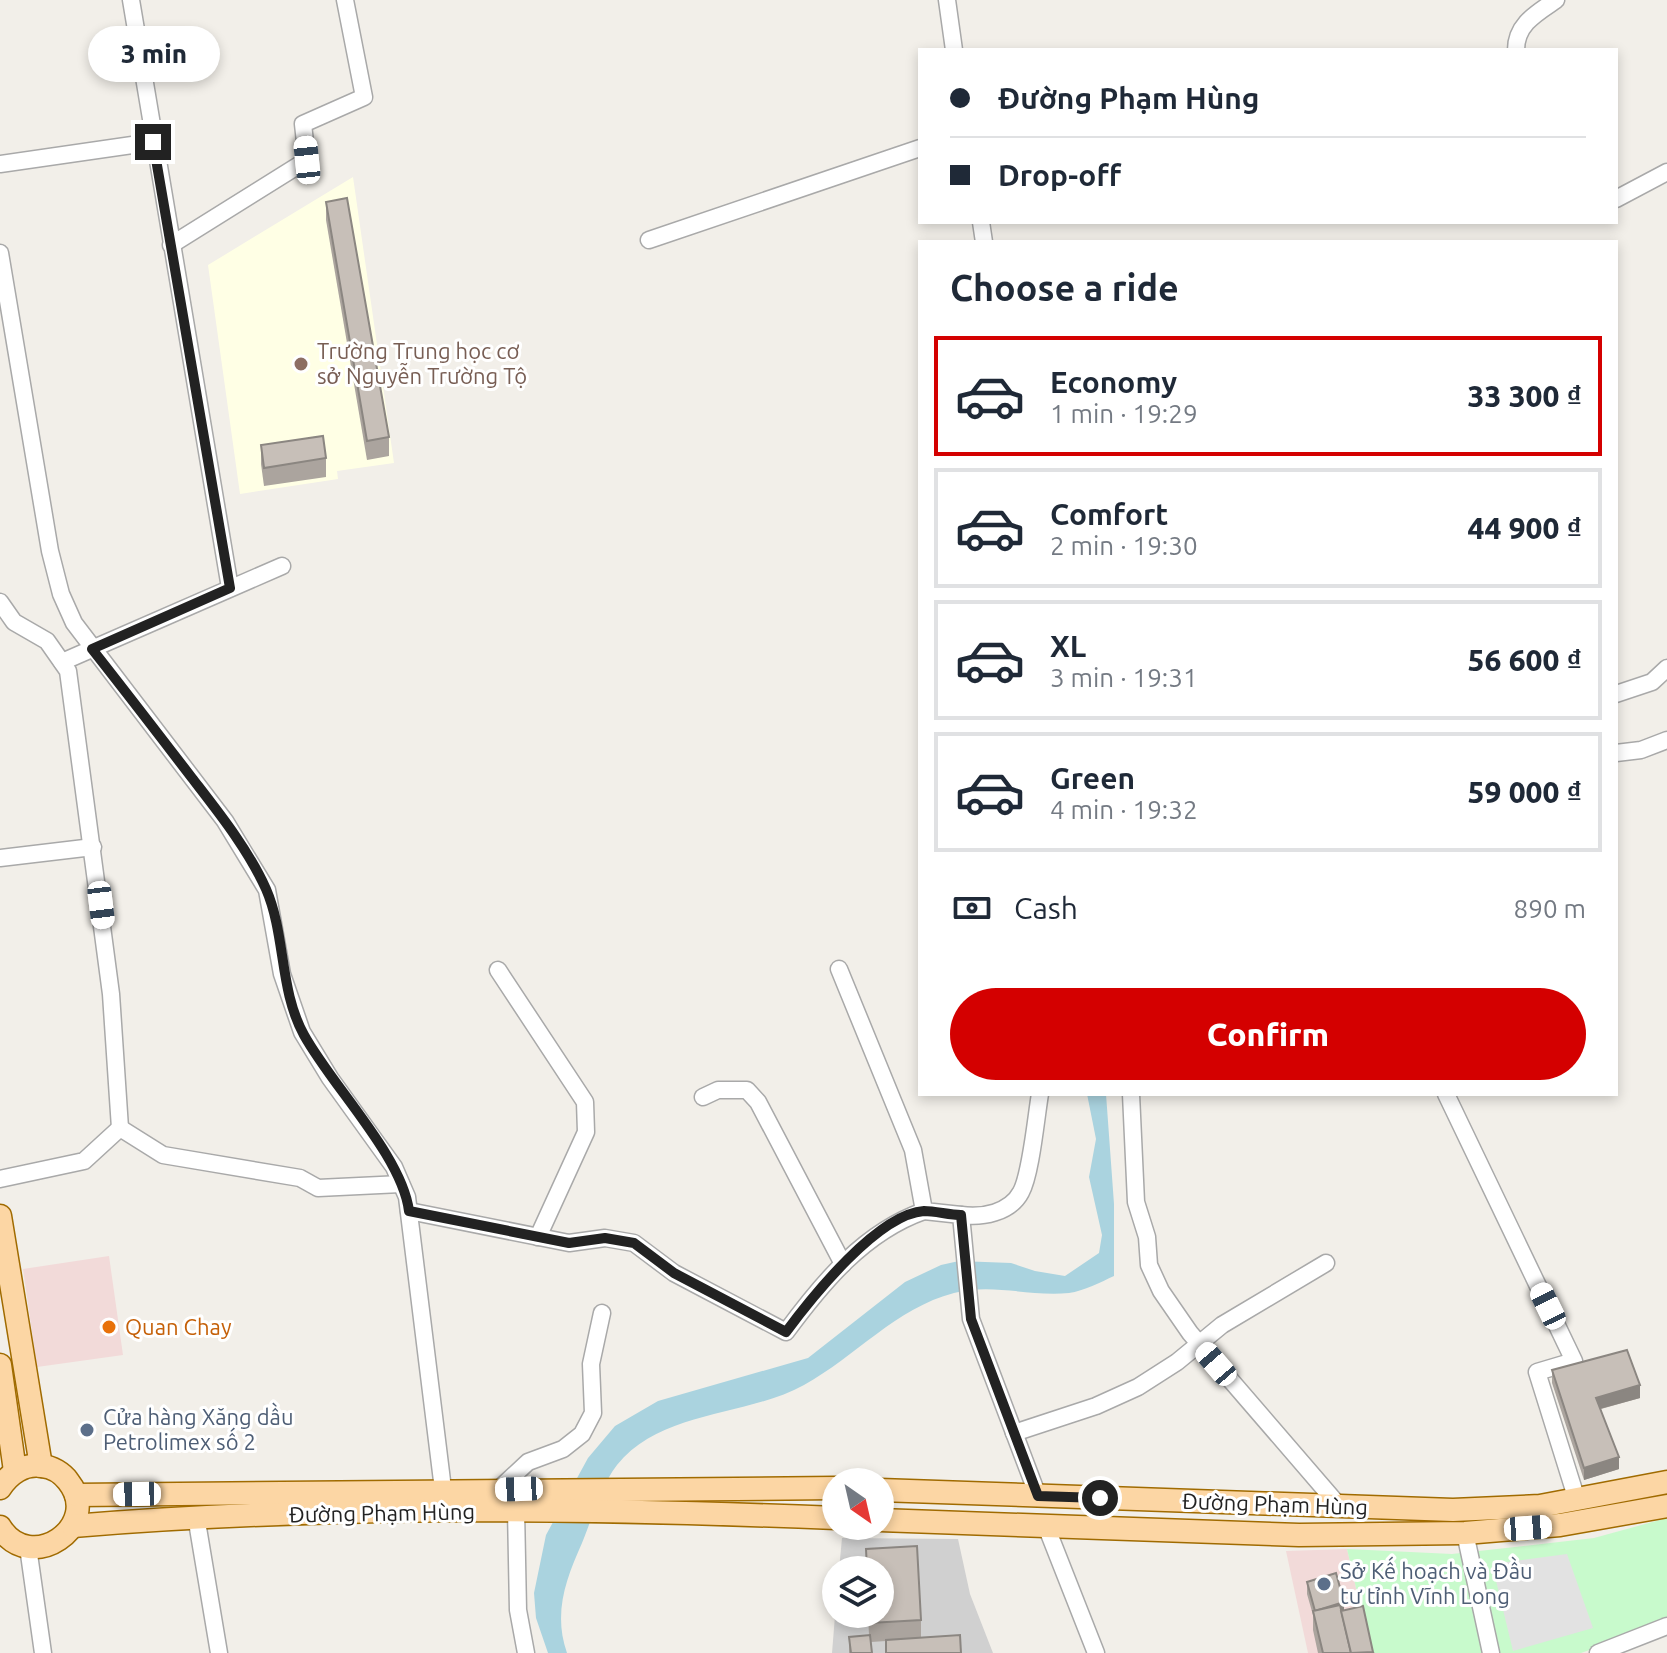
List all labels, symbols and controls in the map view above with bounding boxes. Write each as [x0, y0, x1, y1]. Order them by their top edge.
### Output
callout: 3 min [87, 26, 219, 82]
text: 3 min [121, 39, 187, 68]
text: Đường Phạm Hùng [998, 81, 1259, 115]
route end [135, 124, 171, 160]
car [293, 135, 321, 185]
text: Drop-off [998, 158, 1121, 192]
text: Choose a ride [950, 267, 1179, 308]
place label: Trường Trung học cơ sở Nguyễn Trường Tộ [317, 338, 527, 388]
marker: Trường Trung học cơ sở Nguyễn Trường Tộ [292, 355, 310, 373]
icon: car [954, 360, 1026, 432]
text: Economy [1050, 365, 1177, 399]
text: 33 300 ₫ [1468, 379, 1582, 413]
text: 1 min · 19:29 [1050, 399, 1198, 428]
icon: car [954, 492, 1026, 564]
text: Comfort [1050, 497, 1168, 531]
text: 44 900 ₫ [1468, 511, 1582, 545]
text: 2 min · 19:30 [1050, 531, 1198, 560]
icon: car [954, 624, 1026, 696]
text: XL [1050, 629, 1086, 663]
text: 56 600 ₫ [1468, 643, 1582, 677]
text: 3 min · 19:31 [1050, 663, 1198, 692]
icon: car [954, 756, 1026, 828]
text: Green [1050, 761, 1135, 795]
text: 59 000 ₫ [1468, 775, 1582, 809]
text: 4 min · 19:32 [1050, 795, 1198, 824]
car [86, 880, 116, 930]
icon: cash [950, 886, 994, 930]
text: Cash [1014, 891, 1078, 925]
text: 890 m [1514, 894, 1586, 923]
button: Confirm [950, 988, 1586, 1080]
car [1527, 1279, 1569, 1333]
place label: Quan Chay [125, 1314, 232, 1339]
marker: Quan Chay [100, 1318, 118, 1336]
car [1191, 1338, 1241, 1390]
place label: Cửa hàng Xăng dầu Petrolimex số 2 [103, 1402, 293, 1454]
marker: Cửa hàng Xăng dầu Petrolimex số 2 [78, 1421, 96, 1439]
north arrow [822, 1468, 894, 1540]
map controls [822, 1468, 894, 1628]
car [495, 1476, 543, 1502]
route start [1082, 1480, 1118, 1516]
car [113, 1482, 161, 1506]
street label: Đường Phạm Hùng [1182, 1488, 1368, 1519]
street label: Đường Phạm Hùng [289, 1498, 475, 1527]
car [1503, 1514, 1553, 1542]
button: layers [822, 1556, 894, 1628]
place label: Sở Kế hoạch và Đầu tư tỉnh Vĩnh Long [1340, 1556, 1533, 1608]
marker: Sở Kế hoạch và Đầu tư tỉnh Vĩnh Long [1315, 1575, 1333, 1593]

